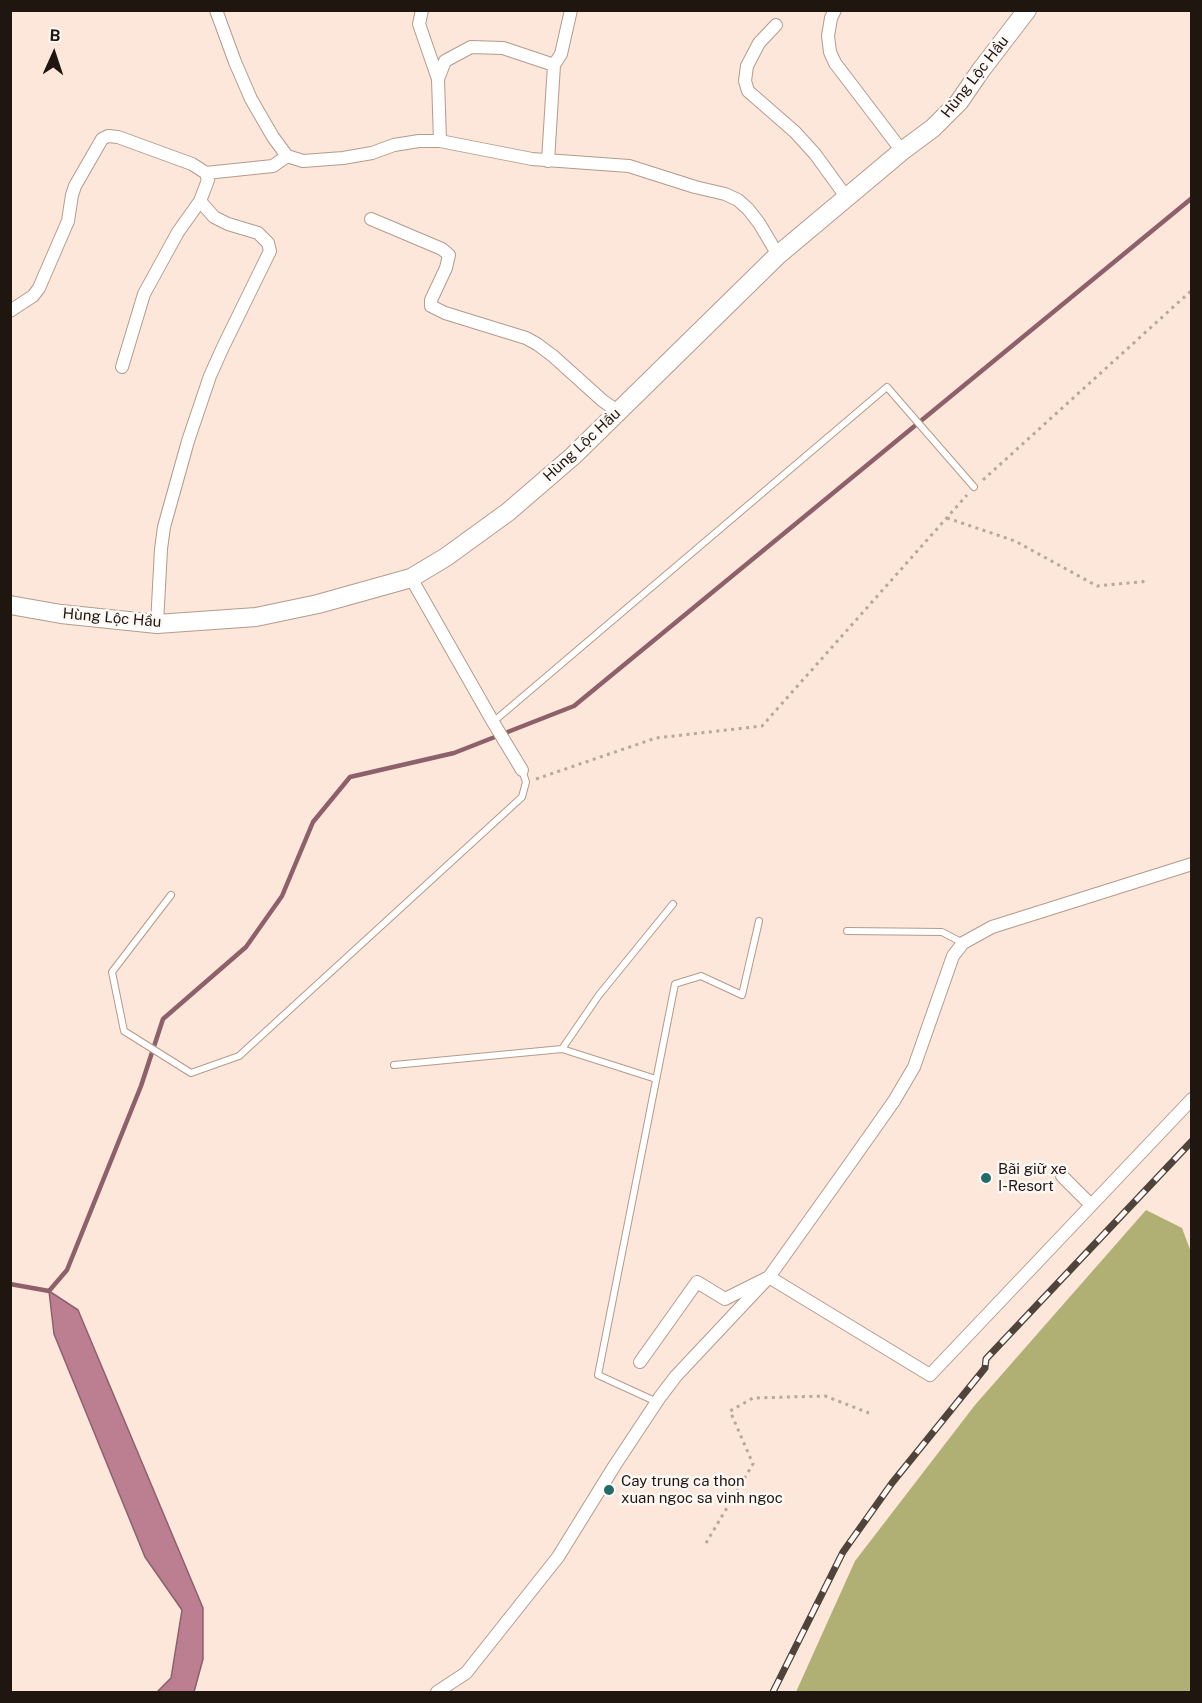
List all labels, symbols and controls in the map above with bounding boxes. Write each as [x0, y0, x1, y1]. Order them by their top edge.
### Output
north arrow [24, 24, 84, 84]
text: B [49, 26, 61, 45]
street label: Hùng Lộc Hầu [937, 32, 1013, 122]
street label: Hùng Lộc Hầu [540, 405, 624, 485]
street label: Hùng Lộc Hầu [62, 605, 162, 631]
place label: Bãi giữ xe I-Resort [998, 1160, 1067, 1195]
marker: Bãi giữ xe I-Resort [979, 1171, 993, 1185]
place label: Cay trung ca thon xuan ngoc sa vinh ngoc [621, 1472, 783, 1507]
marker: Cay trung ca thon xuan ngoc sa vinh ngoc [602, 1483, 616, 1497]

